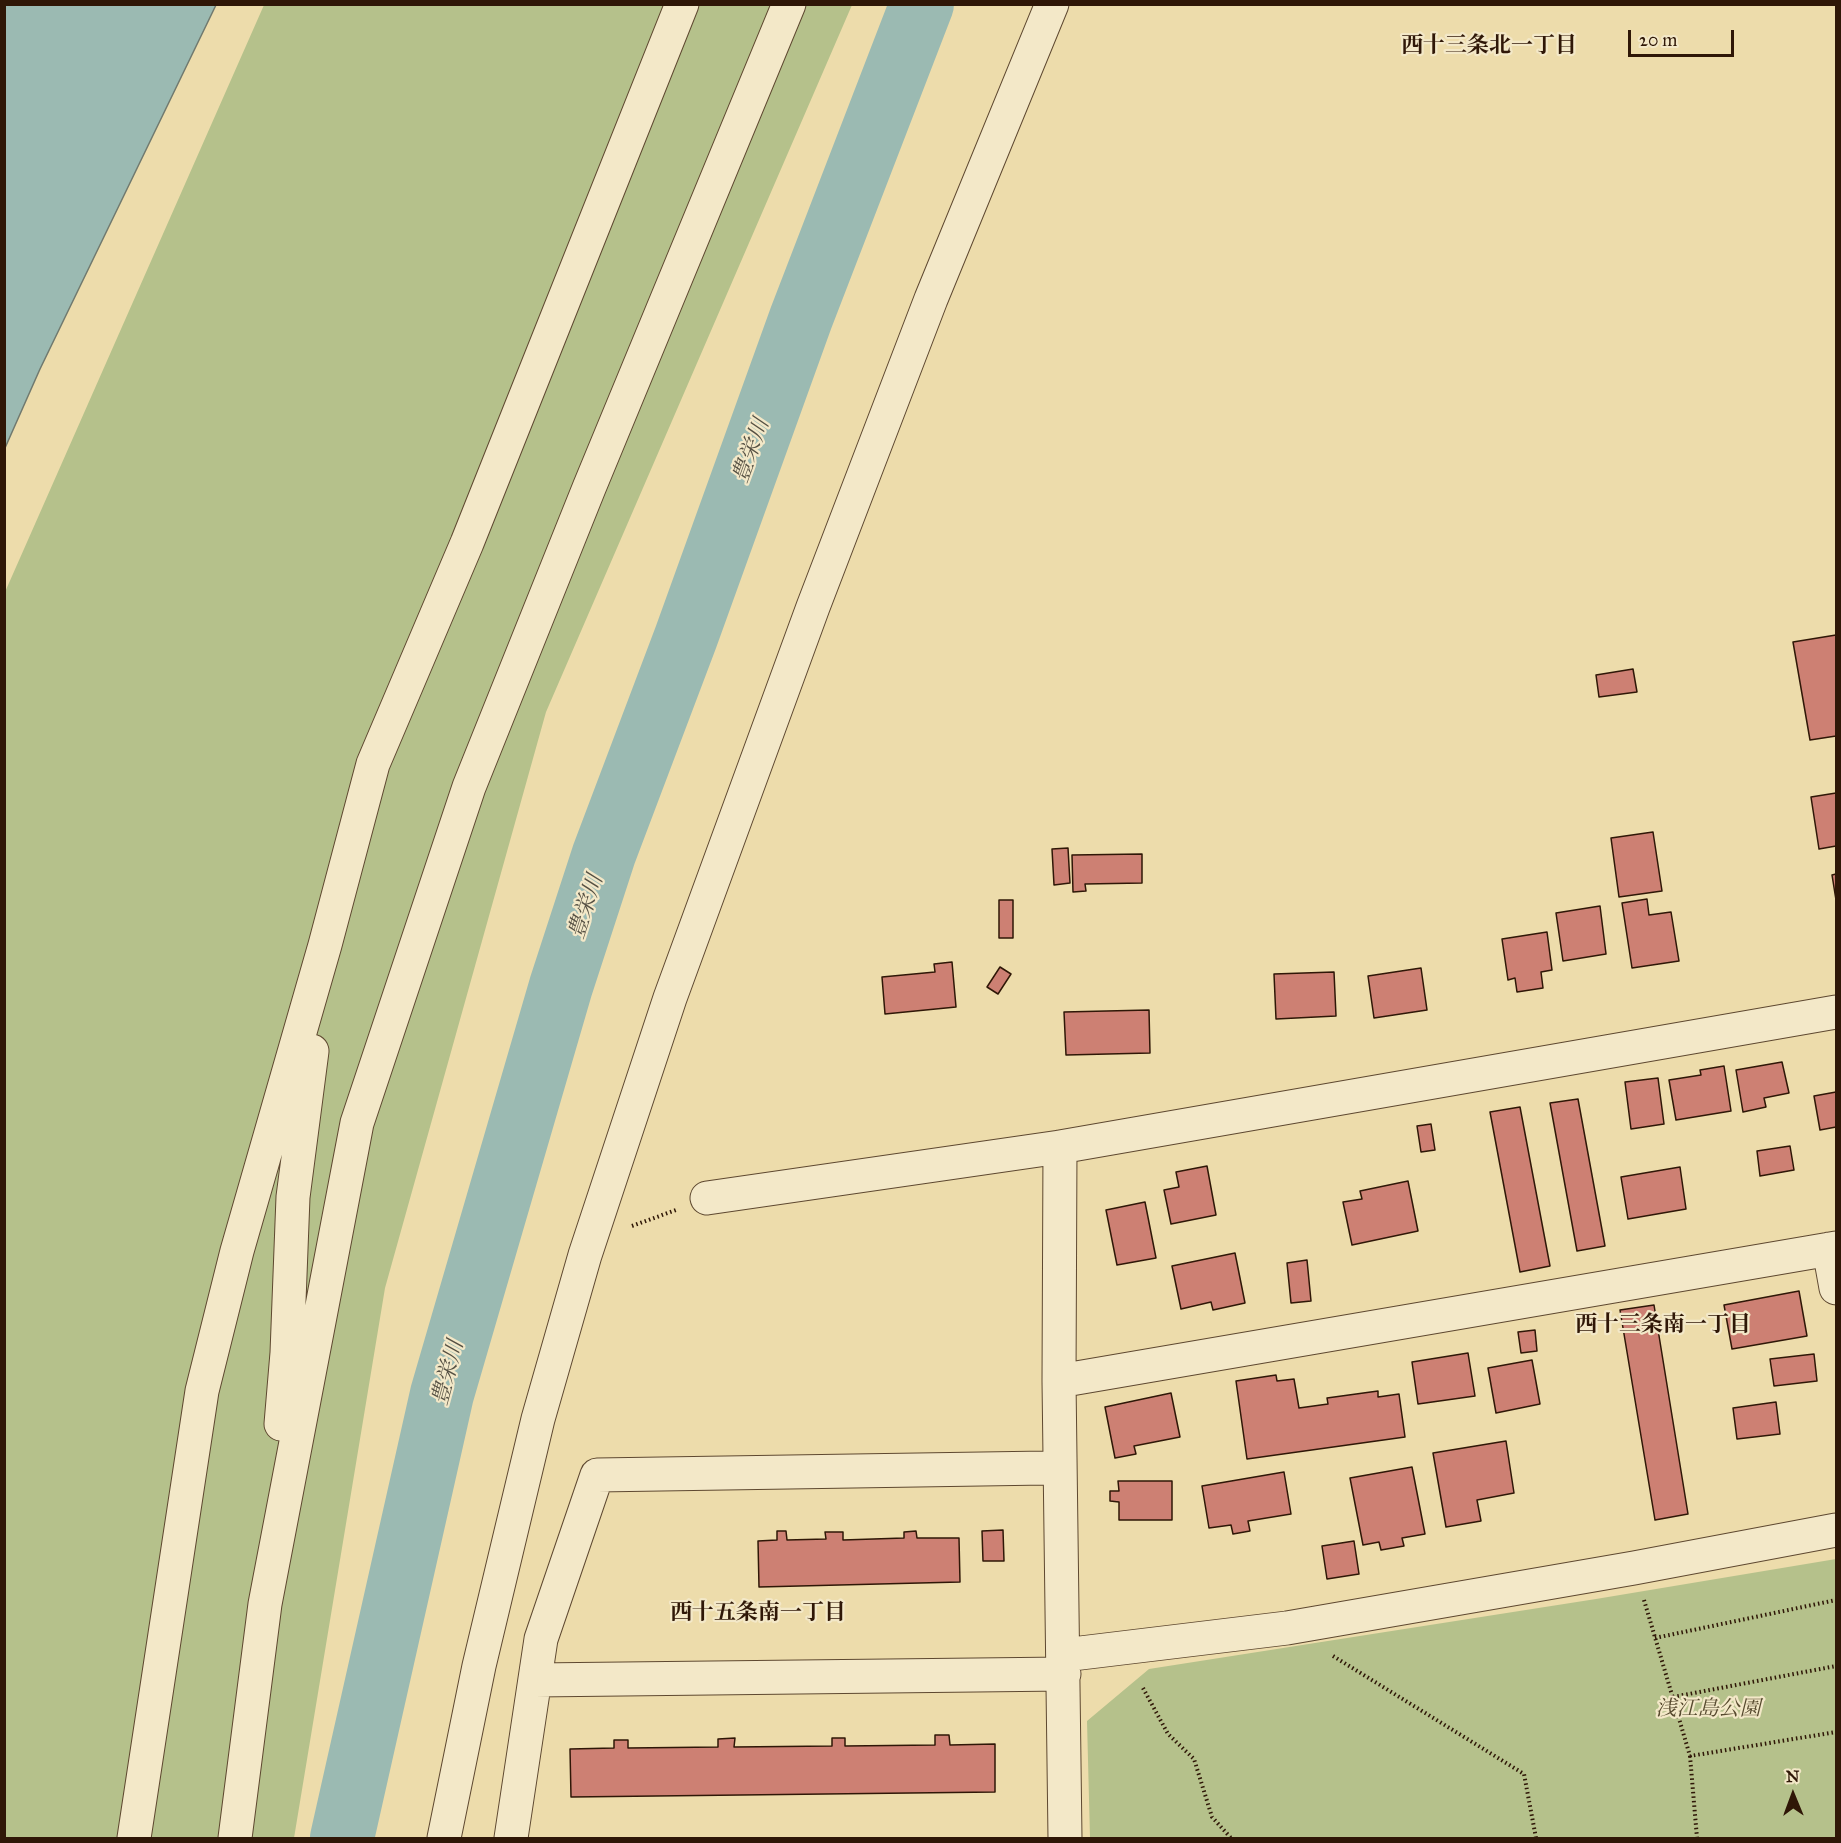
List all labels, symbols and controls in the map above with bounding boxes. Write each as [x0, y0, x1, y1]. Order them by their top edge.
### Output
scale bar [1631, 18, 1738, 56]
text: 20 m [1639, 29, 1677, 51]
district label: 西十三条北一丁目 [1401, 34, 1577, 60]
water label: 豊栄川 [728, 415, 776, 487]
water label: 豊栄川 [564, 872, 610, 942]
district label: 西十三条南一丁目 [1575, 1313, 1751, 1339]
water label: 豊栄川 [428, 1338, 470, 1408]
district label: 西十五条南一丁目 [670, 1601, 846, 1627]
park label: 浅江島公園 [1656, 1697, 1760, 1723]
north arrow [1763, 1765, 1823, 1825]
text: N [1786, 1767, 1800, 1786]

